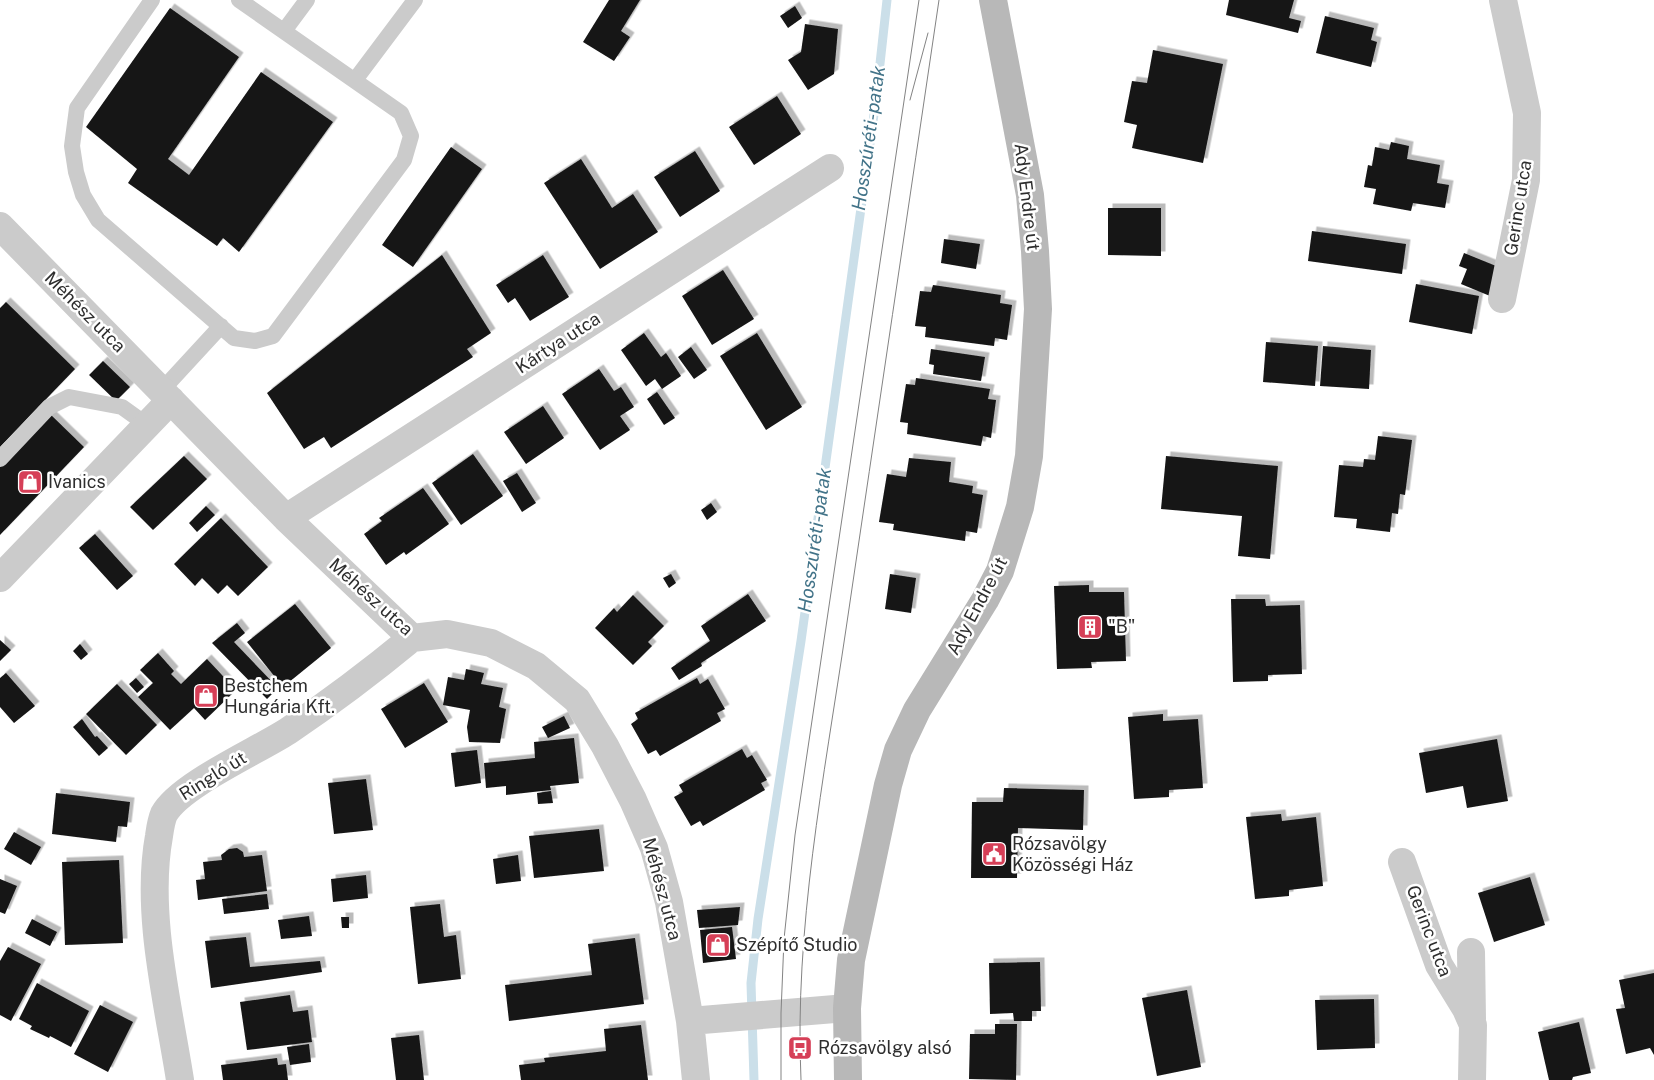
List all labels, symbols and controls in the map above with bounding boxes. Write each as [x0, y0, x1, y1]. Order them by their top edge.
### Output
water label: Hosszúréti-patak [847, 64, 889, 212]
street label: Ady Endre út [1010, 142, 1045, 252]
street label: Gerinc utca [1500, 159, 1535, 257]
street label: Méhész utca [41, 267, 130, 356]
street label: Kártya utca [512, 308, 604, 378]
water label: Hosszúréti-patak [793, 466, 835, 614]
shop icon: Ivanics [17, 469, 43, 495]
place label: Ivanics [48, 471, 106, 492]
street label: Ady Endre út [942, 553, 1011, 658]
street label: Méhész utca [325, 554, 418, 640]
building icon: "B" [1077, 614, 1103, 640]
place label: "B" [1108, 616, 1135, 637]
place label: Bestchem Hungária Kft. [224, 675, 335, 717]
shop icon: Bestchem Hungária Kft. [193, 683, 219, 709]
street label: Ringló út [175, 747, 250, 804]
place label: Rózsavölgy Közösségi Ház [1012, 833, 1133, 875]
street label: Méhész utca [639, 835, 686, 943]
public building icon: Rózsavölgy Közösségi Ház [981, 841, 1007, 867]
street label: Gerinc utca [1402, 882, 1457, 980]
shop icon: Szépítő Studio [705, 932, 731, 958]
place label: Szépítő Studio [736, 934, 858, 955]
bus stop icon: Rózsavölgy alsó [787, 1035, 813, 1061]
place label: Rózsavölgy alsó [818, 1037, 952, 1058]

